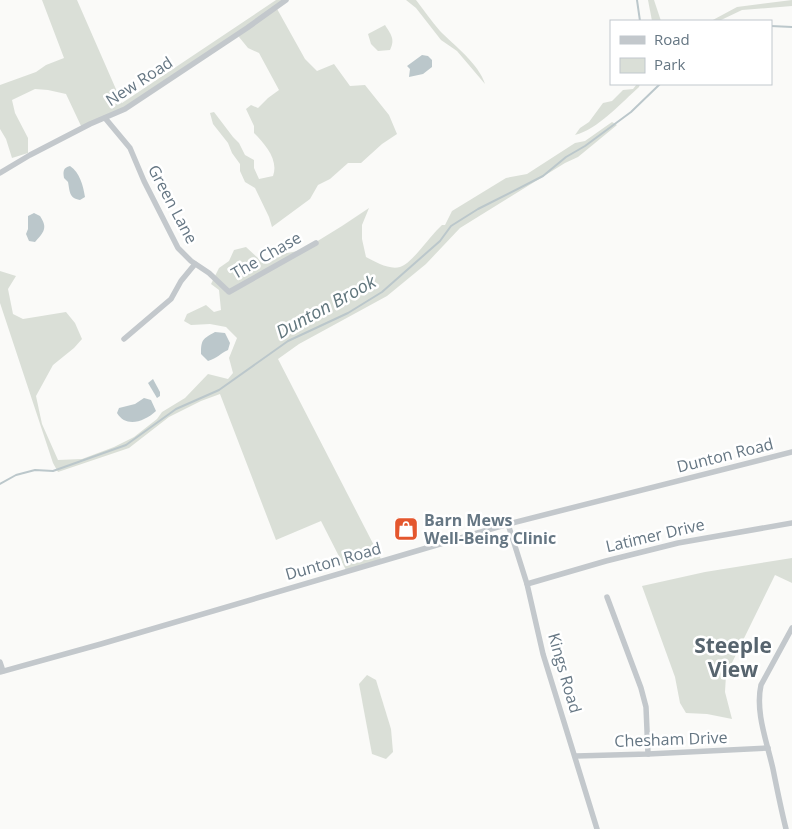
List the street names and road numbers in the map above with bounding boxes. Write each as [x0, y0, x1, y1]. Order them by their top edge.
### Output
street label: New Road [101, 51, 177, 111]
street label: Green Lane [143, 161, 203, 247]
street label: The Chase [227, 226, 305, 284]
street label: Dunton Road [674, 432, 776, 478]
street label: Latimer Drive [603, 513, 707, 557]
street label: Dunton Road [283, 537, 383, 585]
street label: Kings Road [543, 630, 587, 716]
street label: Chesham Drive [614, 726, 728, 752]

